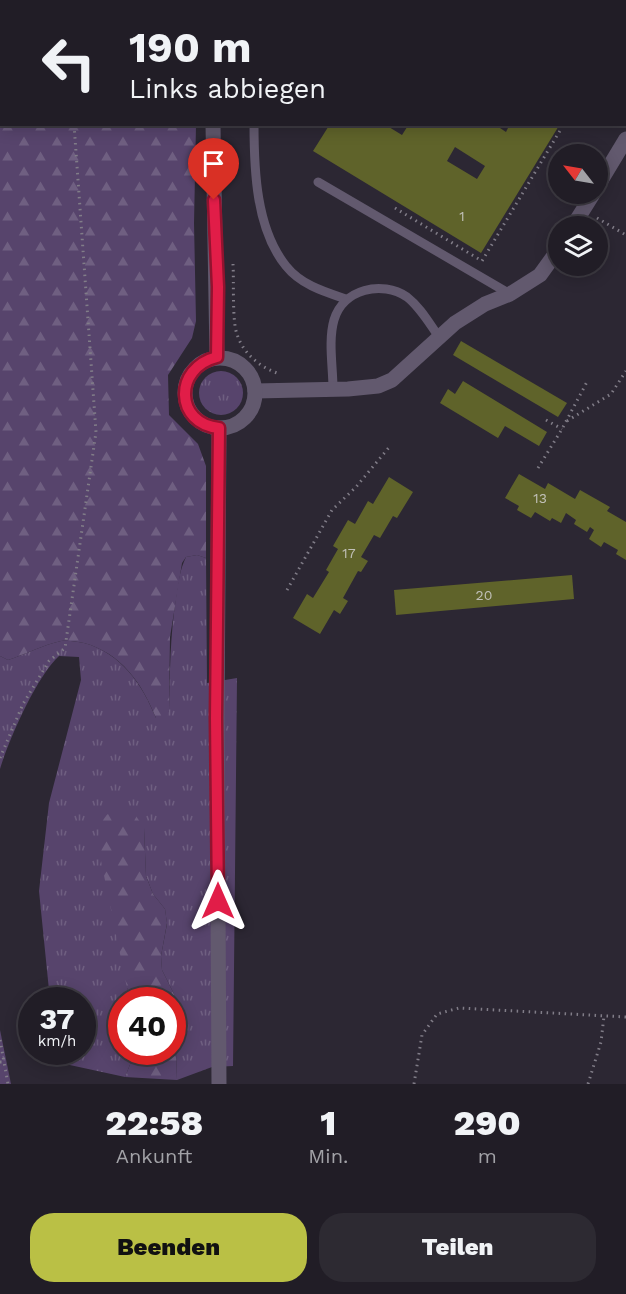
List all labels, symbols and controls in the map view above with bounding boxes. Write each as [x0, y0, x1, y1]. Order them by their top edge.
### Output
text: 190 m [129, 23, 252, 72]
icon: left [30, 24, 108, 102]
text: Links abbiegen [129, 73, 326, 105]
pin [188, 138, 239, 200]
north arrow [548, 144, 608, 204]
map controls [548, 144, 608, 276]
icon: arrive [197, 147, 230, 180]
house number: 1 [459, 208, 465, 224]
button: layers [548, 216, 608, 276]
house number: 13 [533, 490, 547, 506]
house number: 17 [342, 545, 356, 561]
house number: 20 [476, 587, 492, 603]
position arrow [186, 869, 250, 933]
speed limit sign: 40 [108, 987, 186, 1065]
text: 37 [39, 1001, 75, 1036]
text: km/h [38, 1032, 76, 1050]
text: 22:58 [105, 1102, 203, 1144]
text: 1 [320, 1102, 336, 1144]
text: 290 [454, 1102, 521, 1144]
text: Ankunft [116, 1144, 193, 1168]
text: Min. [308, 1144, 348, 1168]
text: m [478, 1144, 497, 1168]
button: Beenden [30, 1213, 307, 1282]
button: Teilen [319, 1213, 596, 1282]

